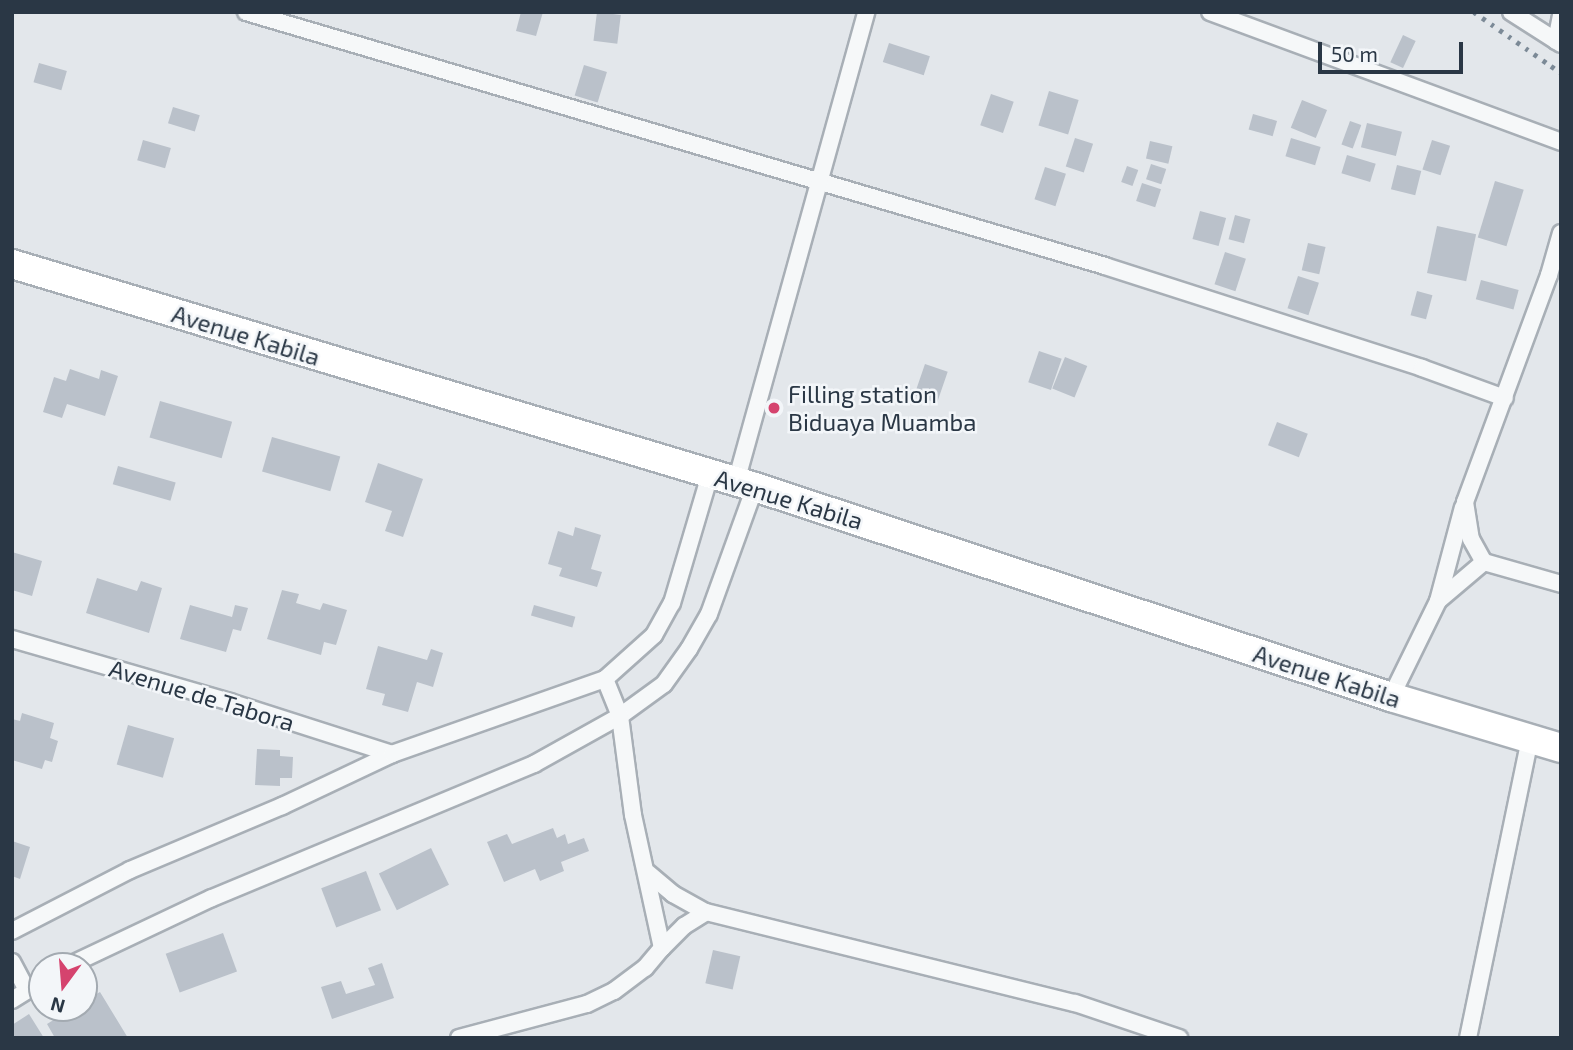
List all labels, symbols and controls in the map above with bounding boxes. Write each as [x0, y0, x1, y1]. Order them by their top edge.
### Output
scale bar [1321, 28, 1466, 72]
text: 50 m [1331, 41, 1378, 66]
street label: Avenue Kabila [169, 299, 323, 371]
place label: Filling station Biduaya Muamba [788, 380, 976, 436]
marker: Filling station Biduaya Muamba [766, 400, 782, 416]
street label: Avenue Kabila [712, 463, 866, 535]
street label: Avenue Kabila [1250, 639, 1404, 713]
street label: Avenue de Tabora [106, 653, 298, 737]
north arrow [28, 952, 98, 1022]
text: N [48, 993, 67, 1019]

